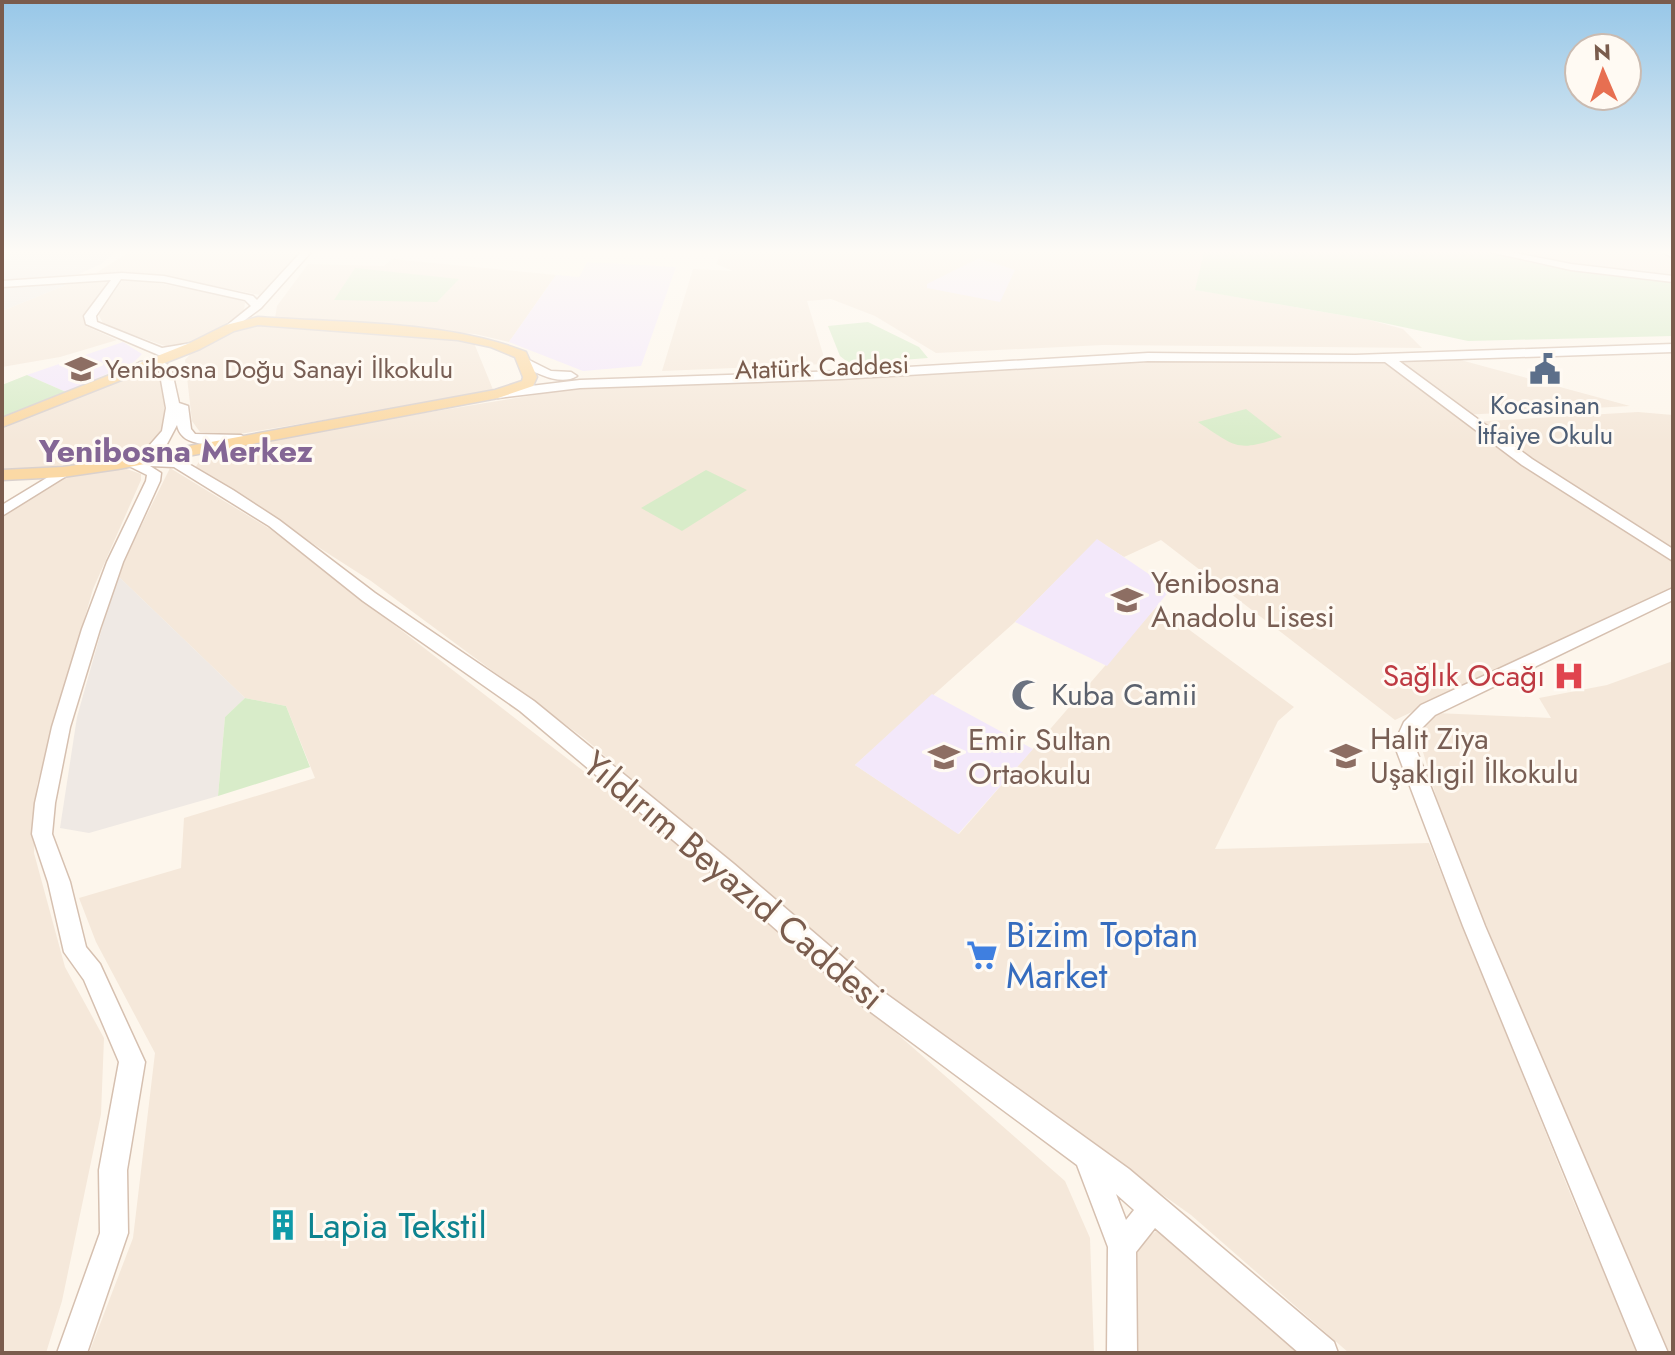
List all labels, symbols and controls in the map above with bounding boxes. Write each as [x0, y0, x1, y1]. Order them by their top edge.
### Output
north arrow [1563, 32, 1643, 112]
text: N [1593, 36, 1612, 68]
street label: Atatürk Caddesi [734, 345, 910, 389]
place label: Yenibosna Doğu Sanayi İlkokulu [105, 350, 453, 388]
school or university icon: Yenibosna Doğu Sanayi İlkokulu [64, 352, 98, 386]
public building icon: Kocasinan İtfaiye Okulu [1528, 352, 1562, 386]
place label: Kocasinan İtfaiye Okulu [1477, 386, 1613, 454]
district label: Yenibosna Merkez [38, 428, 314, 474]
place label: Yenibosna Anadolu Lisesi [1151, 561, 1335, 638]
school or university icon: Yenibosna Anadolu Lisesi [1110, 583, 1144, 617]
place label: Sağlık Ocağı [1383, 654, 1545, 697]
hospital icon: Sağlık Ocağı [1552, 659, 1586, 693]
place label: Kuba Camii [1051, 673, 1197, 716]
mosque icon: Kuba Camii [1010, 678, 1044, 712]
place label: Halit Ziya Uşaklıgil İlkokulu [1370, 717, 1579, 794]
place label: Emir Sultan Ortaokulu [968, 718, 1111, 795]
street label: Yıldırım Beyazıd Caddesi [572, 738, 896, 1022]
school or university icon: Halit Ziya Uşaklıgil İlkokulu [1329, 739, 1363, 773]
school or university icon: Emir Sultan Ortaokulu [927, 740, 961, 774]
place label: Bizim Toptan Market [1006, 908, 1198, 1001]
supermarket icon: Bizim Toptan Market [965, 938, 999, 972]
place label: Lapia Tekstil [307, 1199, 487, 1251]
building icon: Lapia Tekstil [266, 1208, 300, 1242]

